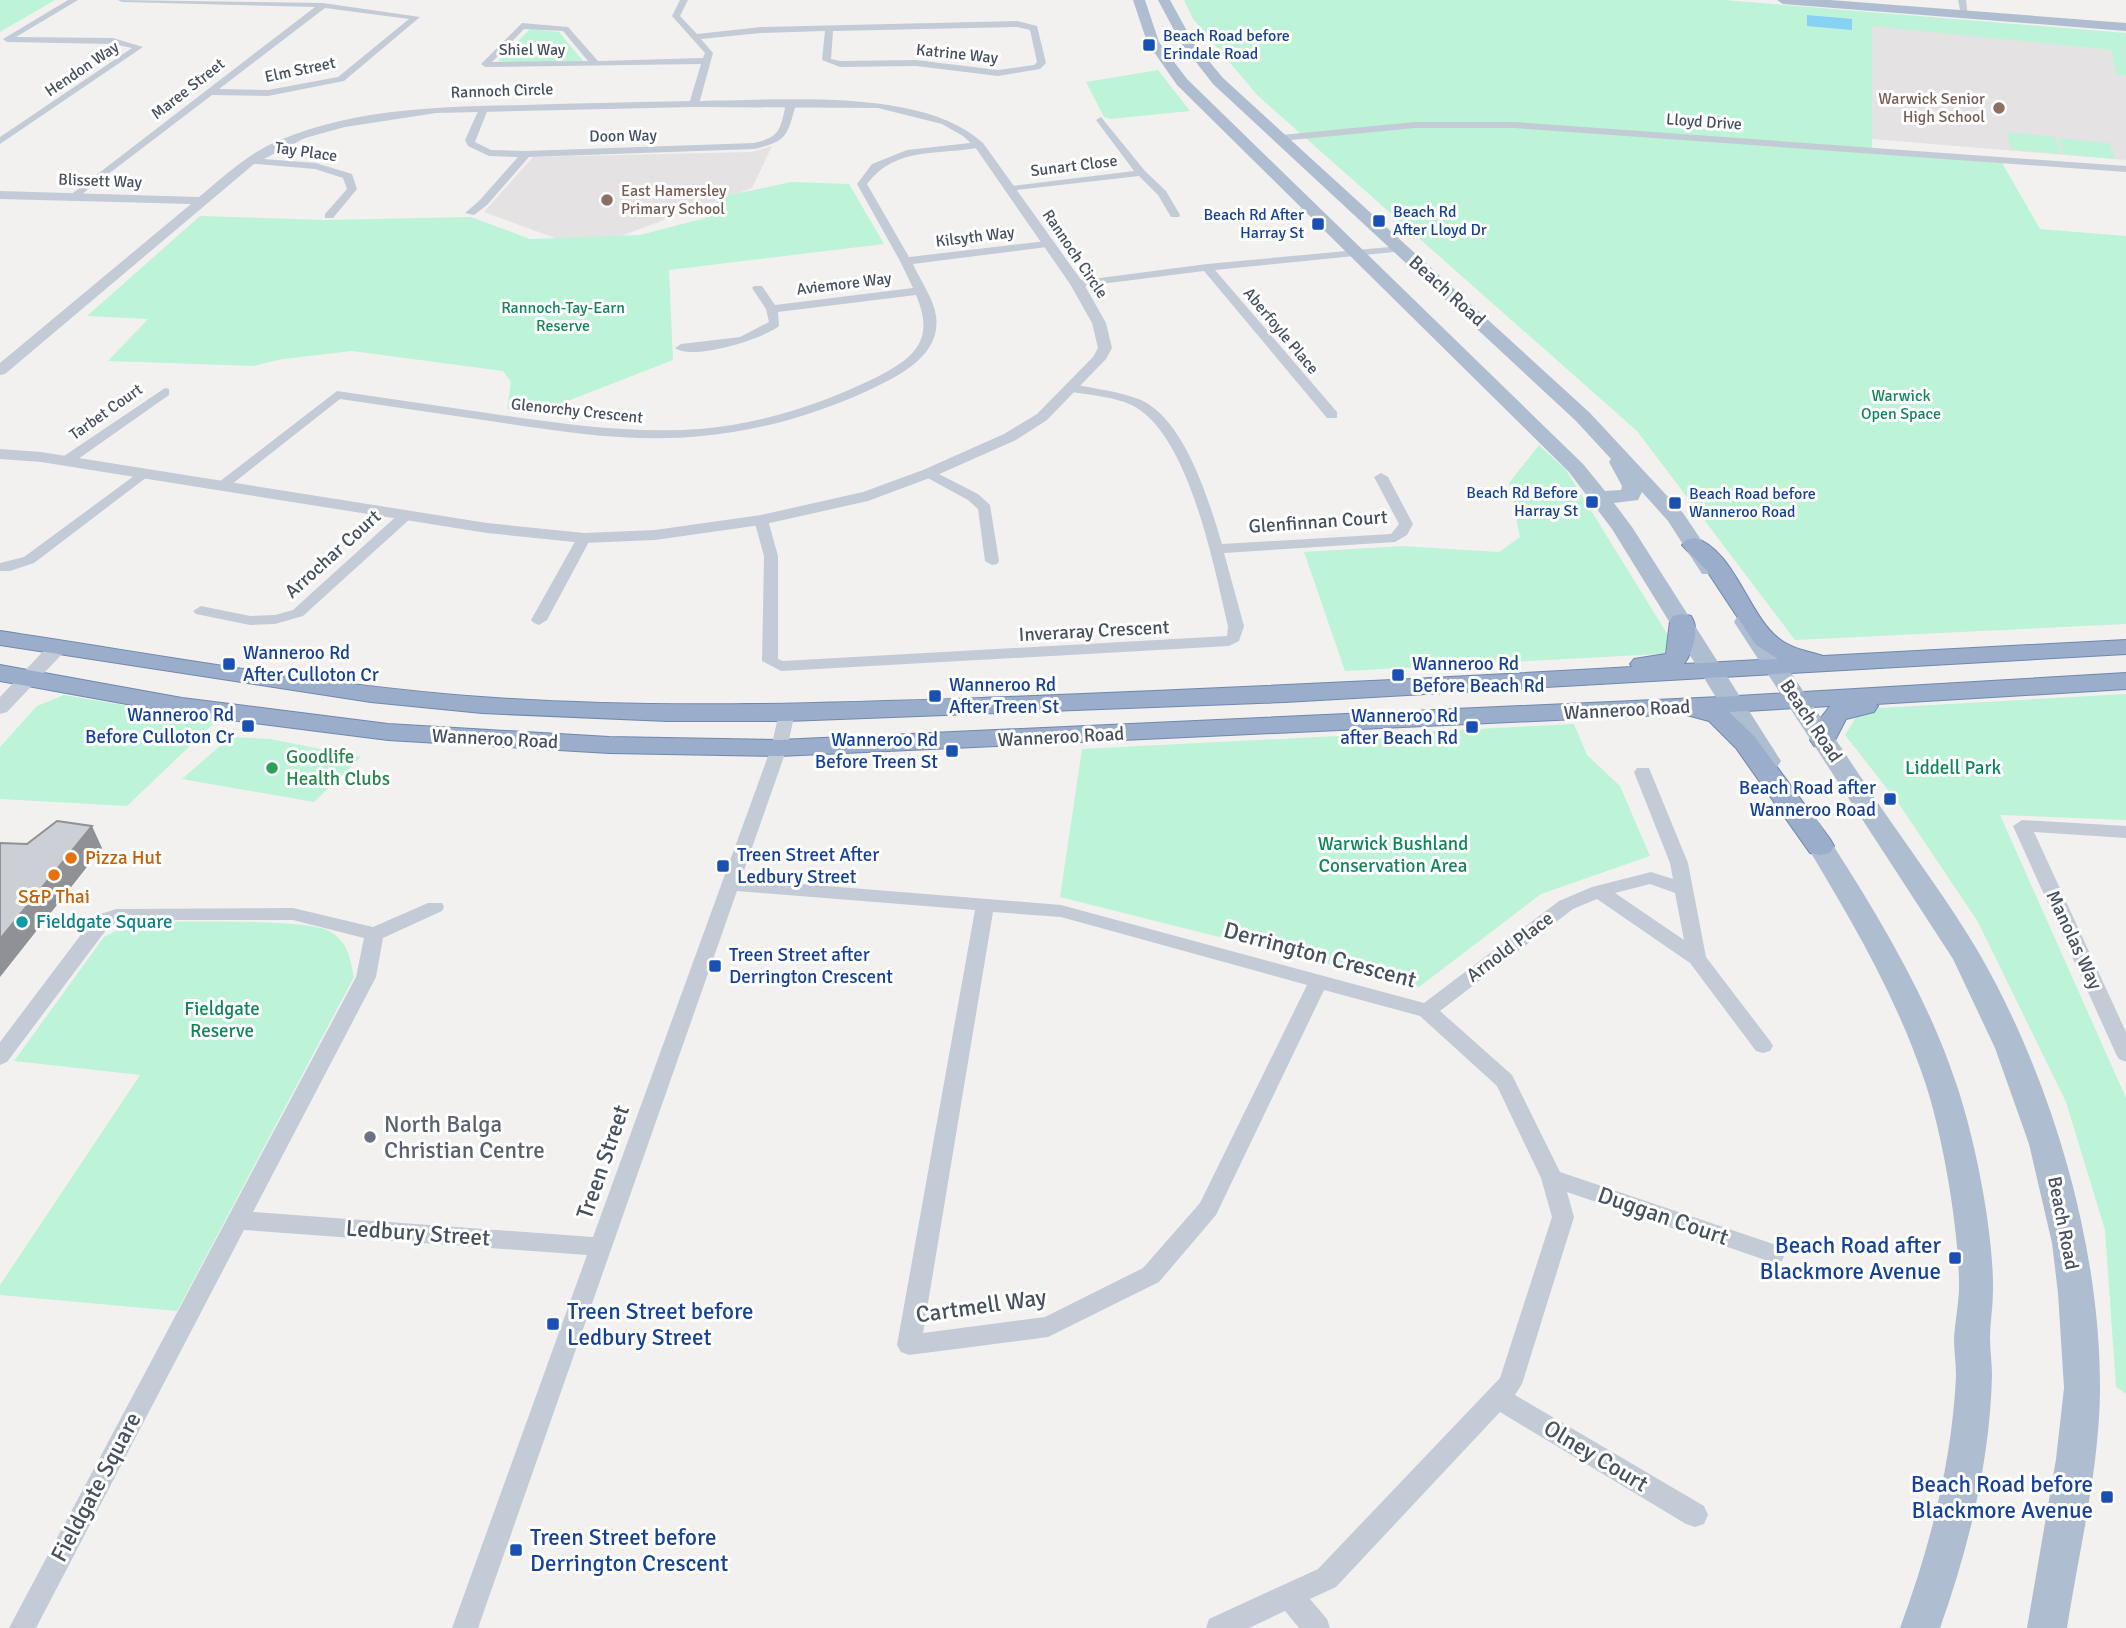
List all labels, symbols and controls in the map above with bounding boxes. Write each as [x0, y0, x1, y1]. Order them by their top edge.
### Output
place label: Beach Road before Erindale Road [1163, 26, 1290, 64]
street label: Hendon Way [41, 37, 123, 101]
marker: Beach Road before Erindale Road [1141, 37, 1157, 53]
street label: Shiel Way [499, 40, 566, 60]
street label: Katrine Way [915, 40, 999, 68]
street label: Elm Street [263, 53, 338, 87]
street label: Maree Street [147, 54, 229, 124]
street label: Rannoch Circle [450, 79, 554, 103]
place label: Warwick Senior High School [1878, 89, 1985, 127]
marker: Warwick Senior High School [1991, 100, 2007, 116]
street label: Lloyd Drive [1665, 109, 1743, 135]
street label: Doon Way [589, 125, 658, 147]
street label: Tay Place [273, 138, 339, 166]
street label: Sunart Close [1029, 151, 1119, 181]
street label: Blissett Way [58, 170, 143, 192]
place label: East Hamersley Primary School [621, 181, 727, 219]
marker: East Hamersley Primary School [599, 192, 615, 208]
place label: Beach Rd After Lloyd Dr [1393, 202, 1487, 240]
place label: Beach Rd After Harray St [1203, 205, 1304, 243]
street label: Rannoch Circle [1038, 206, 1112, 302]
marker: Beach Rd After Lloyd Dr [1371, 213, 1387, 229]
marker: Beach Rd After Harray St [1310, 216, 1326, 232]
street label: Kilsyth Way [934, 222, 1016, 252]
street label: Beach Road [1404, 250, 1490, 332]
street label: Aviemore Way [795, 268, 893, 300]
street label: Aberfoyle Place [1239, 284, 1323, 378]
park label: Rannoch-Tay-Earn Reserve [501, 298, 625, 336]
street label: Tarbet Court [66, 379, 147, 444]
park label: Warwick Open Space [1861, 386, 1941, 424]
street label: Glenorchy Crescent [510, 394, 644, 428]
place label: Beach Rd Before Harray St [1466, 483, 1578, 521]
place label: Beach Road before Wanneroo Road [1689, 484, 1816, 522]
marker: Beach Rd Before Harray St [1584, 494, 1600, 510]
marker: Beach Road before Wanneroo Road [1667, 495, 1683, 511]
street label: Arrochar Court [280, 504, 386, 603]
street label: Glenfinnan Court [1248, 505, 1389, 539]
street label: Inveraray Crescent [1018, 615, 1170, 647]
place label: Wanneroo Rd After Culloton Cr [243, 641, 379, 687]
place label: Wanneroo Rd Before Beach Rd [1412, 652, 1545, 698]
marker: Wanneroo Rd After Culloton Cr [221, 656, 237, 672]
marker: Wanneroo Rd Before Beach Rd [1390, 667, 1406, 683]
place label: Wanneroo Rd After Treen St [949, 673, 1059, 719]
street label: Beach Road [1775, 675, 1847, 767]
marker: Wanneroo Rd After Treen St [927, 688, 943, 704]
street label: Wanneroo Road [1563, 695, 1691, 725]
place label: Wanneroo Rd Before Culloton Cr [85, 703, 234, 749]
place label: Wanneroo Rd after Beach Rd [1340, 704, 1458, 750]
marker: Wanneroo Rd Before Culloton Cr [240, 718, 256, 734]
marker: Wanneroo Rd after Beach Rd [1464, 719, 1480, 735]
street label: Wanneroo Road [997, 722, 1125, 752]
street label: Wanneroo Road [431, 724, 559, 754]
place label: Wanneroo Rd Before Treen St [815, 728, 938, 774]
marker: Wanneroo Rd Before Treen St [944, 743, 960, 759]
place label: Goodlife Health Clubs [286, 745, 390, 791]
park label: Liddell Park [1905, 756, 2001, 780]
marker: Goodlife Health Clubs [264, 760, 280, 776]
place label: Beach Road after Wanneroo Road [1739, 776, 1876, 822]
marker: Beach Road after Wanneroo Road [1882, 791, 1898, 807]
park label: Warwick Bushland Conservation Area [1318, 832, 1468, 878]
place label: Treen Street After Ledbury Street [737, 843, 879, 889]
place label: Pizza Hut [85, 846, 162, 870]
marker: Pizza Hut [63, 850, 79, 866]
marker: Treen Street After Ledbury Street [715, 858, 731, 874]
marker: S&P Thai [46, 867, 62, 883]
place label: S&P Thai [18, 885, 90, 909]
street label: Manolas Way [2041, 887, 2107, 994]
street label: Arnold Place [1462, 906, 1558, 988]
place label: Fieldgate Square [36, 910, 173, 934]
marker: Fieldgate Square [14, 914, 30, 930]
street label: Derrington Crescent [1220, 915, 1420, 995]
place label: Treen Street after Derrington Crescent [729, 943, 893, 989]
marker: Treen Street after Derrington Crescent [707, 958, 723, 974]
park label: Fieldgate Reserve [184, 997, 260, 1043]
street label: Treen Street [570, 1101, 636, 1223]
place label: North Balga Christian Centre [384, 1110, 545, 1165]
marker: North Balga Christian Centre [362, 1129, 378, 1145]
street label: Beach Road [2042, 1174, 2084, 1272]
street label: Duggan Court [1594, 1180, 1732, 1252]
street label: Ledbury Street [345, 1213, 491, 1253]
place label: Beach Road after Blackmore Avenue [1760, 1231, 1942, 1286]
marker: Beach Road after Blackmore Avenue [1947, 1250, 1963, 1266]
street label: Cartmell Way [914, 1282, 1048, 1330]
place label: Treen Street before Ledbury Street [567, 1297, 753, 1352]
marker: Treen Street before Ledbury Street [545, 1316, 561, 1332]
street label: Fieldgate Square [44, 1407, 148, 1567]
street label: Olney Court [1539, 1414, 1653, 1498]
place label: Beach Road before Blackmore Avenue [1911, 1470, 2093, 1525]
marker: Beach Road before Blackmore Avenue [2099, 1489, 2115, 1505]
place label: Treen Street before Derrington Crescent [530, 1523, 728, 1578]
marker: Treen Street before Derrington Crescent [508, 1542, 524, 1558]

